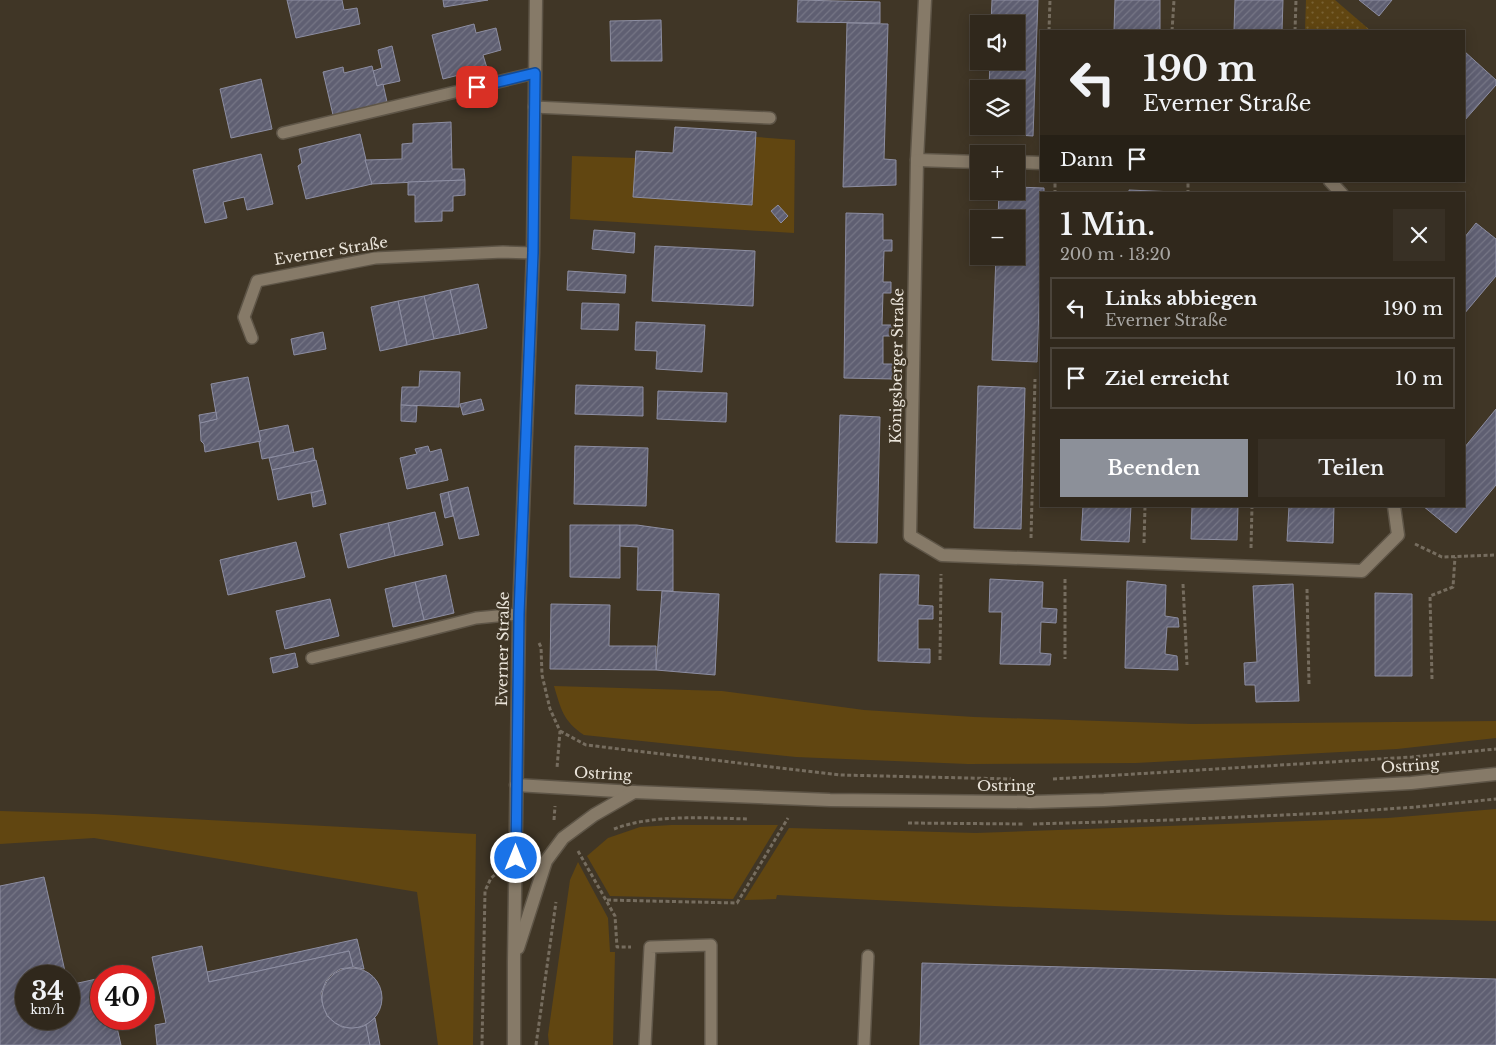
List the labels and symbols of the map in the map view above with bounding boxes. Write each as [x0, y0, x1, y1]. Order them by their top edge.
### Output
pin [456, 66, 498, 108]
street label: Everner Straße [273, 232, 389, 269]
street label: Königsberger Straße [886, 288, 907, 444]
street label: Everner Straße [492, 591, 513, 707]
street label: Ostring [1380, 754, 1441, 777]
street label: Ostring [573, 762, 634, 785]
street label: Ostring [977, 776, 1036, 795]
position arrow [489, 831, 541, 883]
speed limit sign: 40 [90, 965, 155, 1030]

